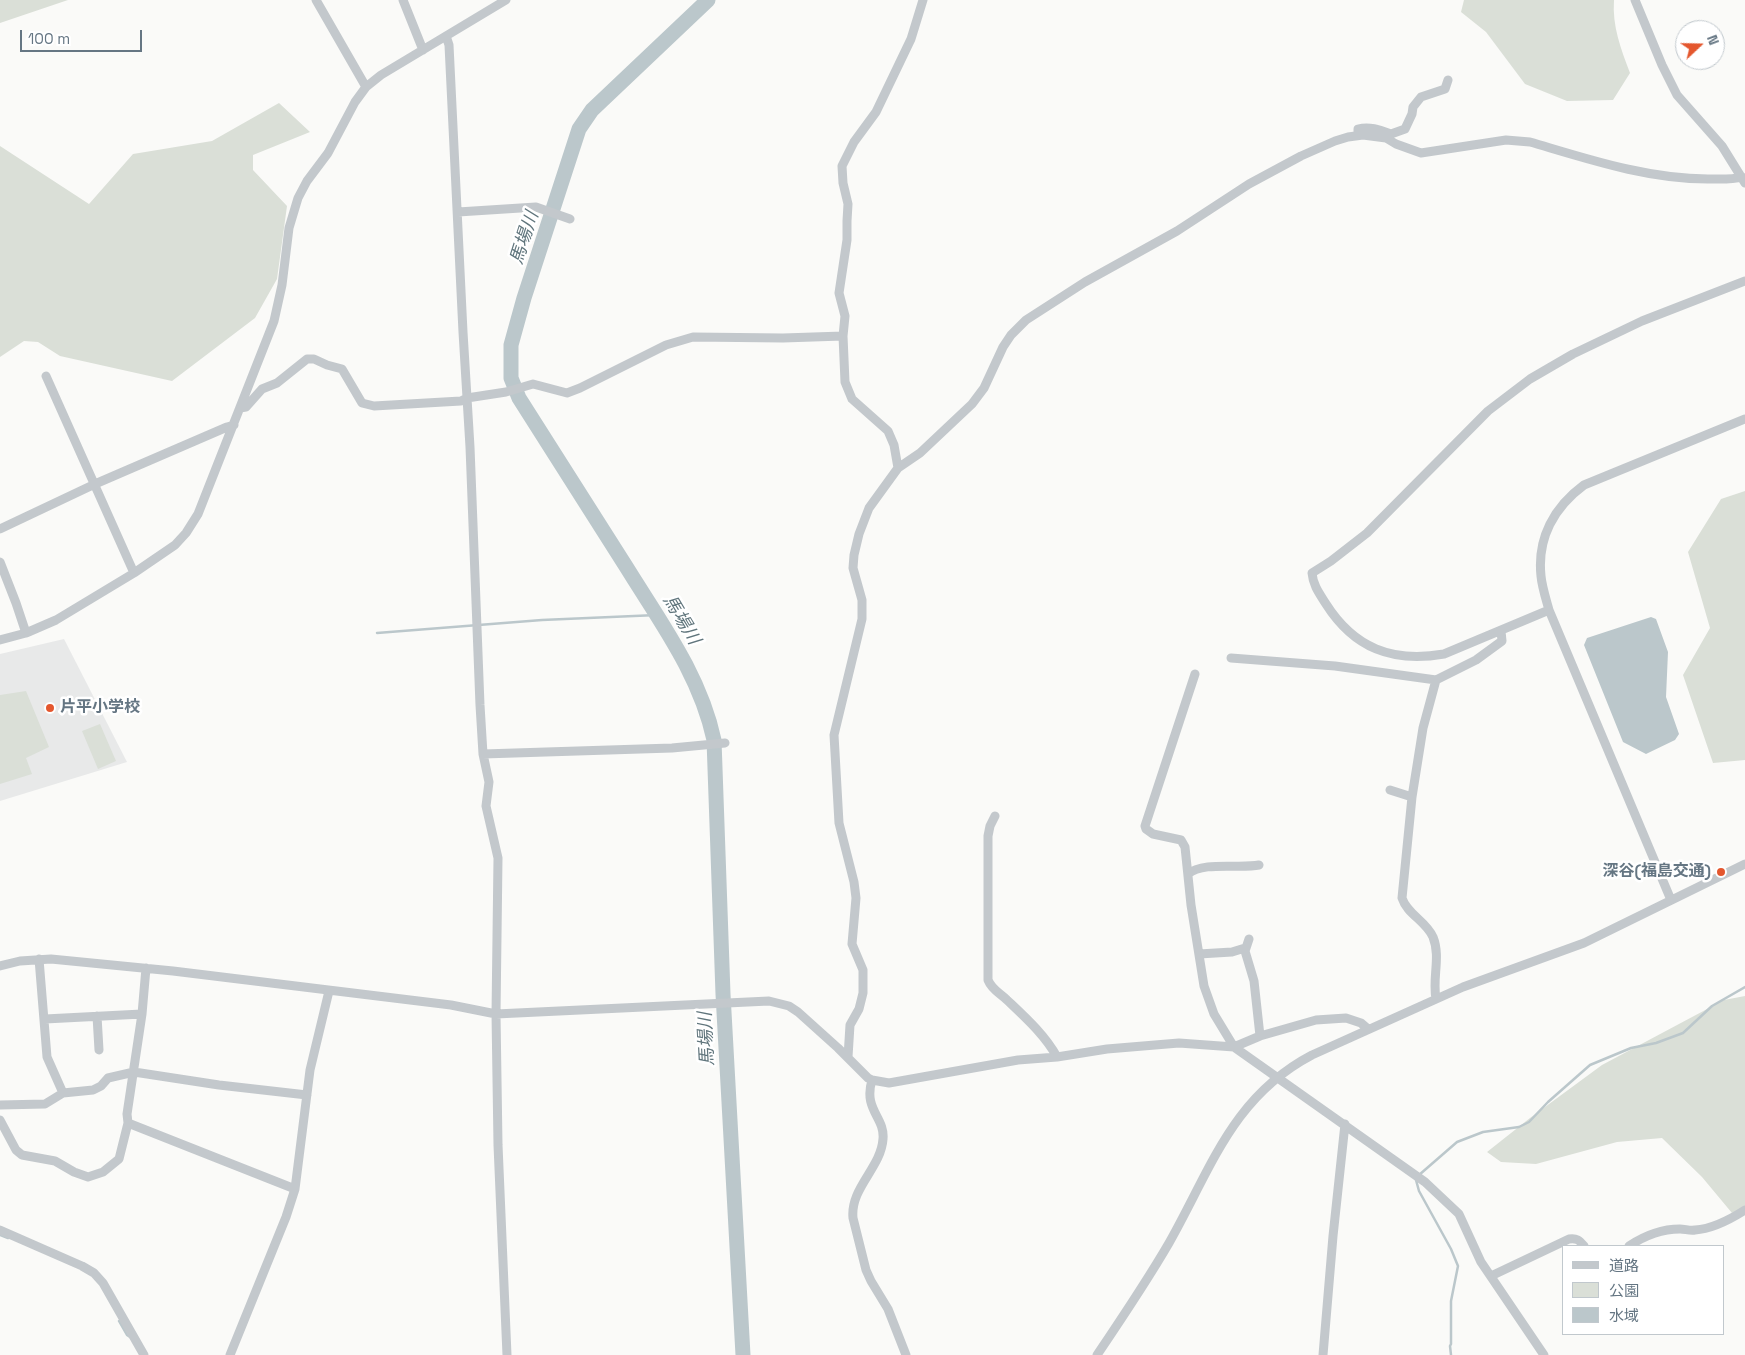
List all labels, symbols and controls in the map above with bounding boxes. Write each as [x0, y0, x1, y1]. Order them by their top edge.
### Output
scale bar [22, 20, 145, 52]
north arrow [1675, 20, 1725, 70]
text: 100 m [28, 29, 70, 48]
text: N [1703, 32, 1723, 48]
water label: 馬場川 [506, 209, 544, 267]
water label: 馬場川 [658, 591, 704, 649]
place label: 片平小学校 [60, 698, 140, 718]
marker: 片平小学校 [44, 702, 56, 714]
place label: 深谷(福島交通) [1602, 862, 1711, 882]
marker: 深谷(福島交通) [1715, 866, 1727, 878]
water label: 馬場川 [695, 1011, 719, 1067]
legend [1562, 1245, 1725, 1335]
text: 道路 [1609, 1256, 1639, 1275]
text: 公園 [1609, 1281, 1639, 1300]
text: 水域 [1609, 1306, 1639, 1325]

